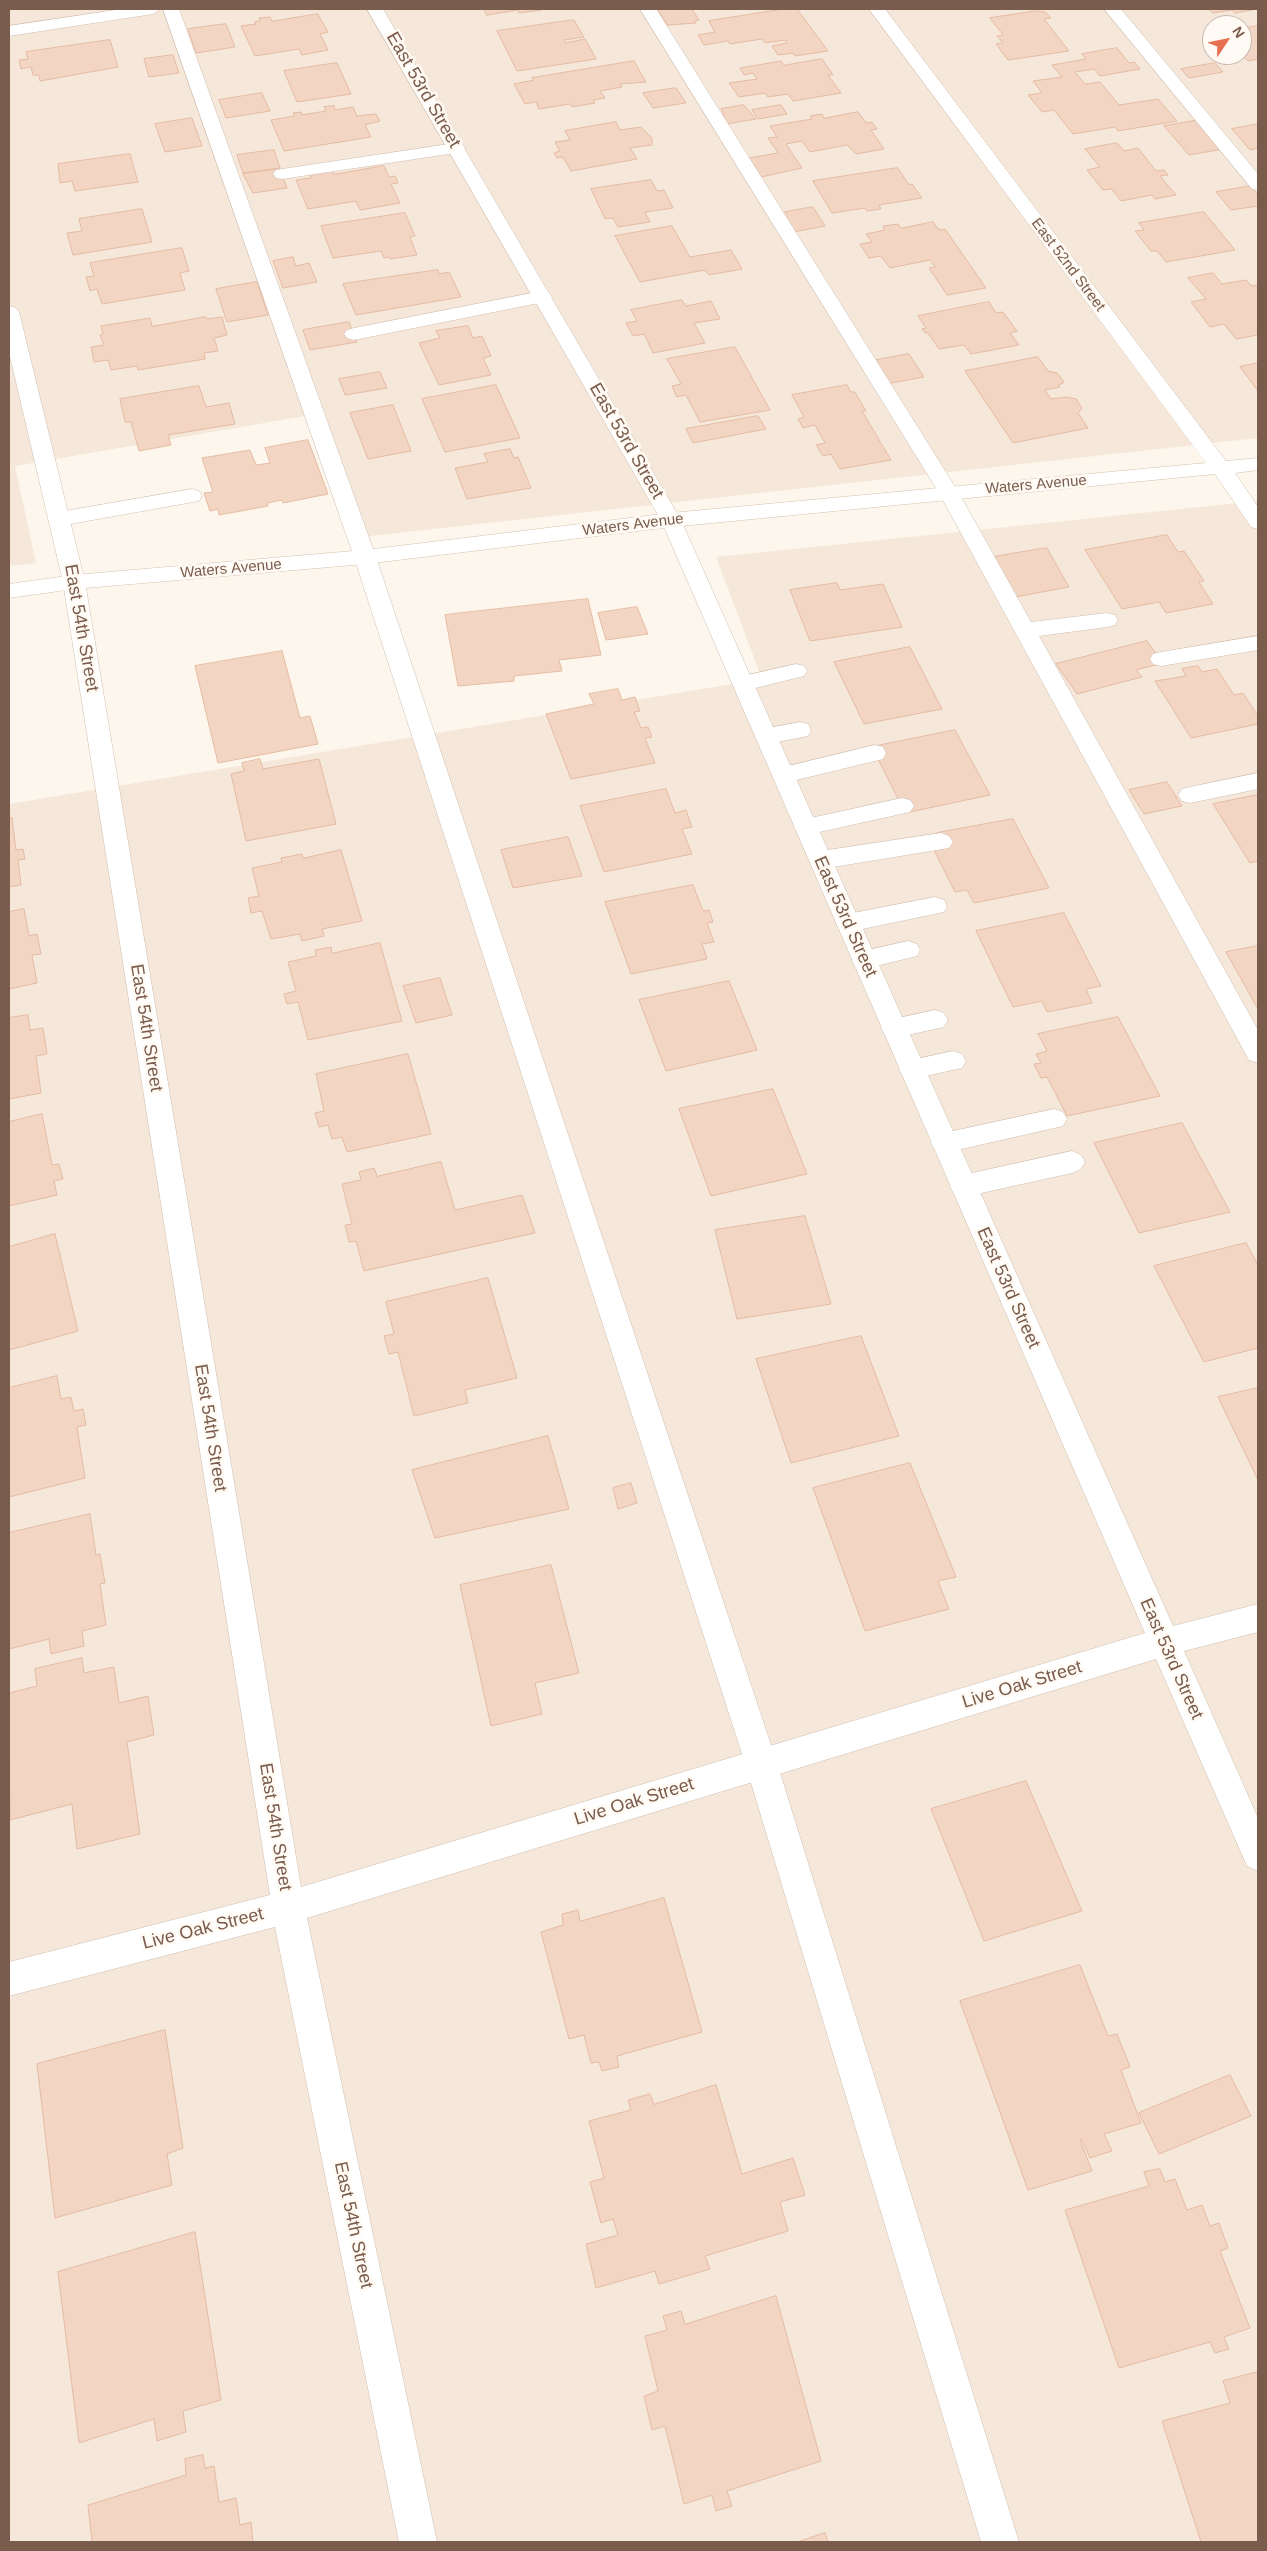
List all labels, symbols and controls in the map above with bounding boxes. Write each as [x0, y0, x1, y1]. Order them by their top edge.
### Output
north arrow [1202, 15, 1252, 65]
text: N [1229, 24, 1248, 41]
street label: East 53rd Street [381, 28, 465, 152]
street label: East 52nd Street [1027, 215, 1109, 315]
street label: East 53rd Street [584, 379, 668, 503]
street label: Waters Avenue [985, 472, 1087, 498]
street label: Waters Avenue [581, 510, 685, 540]
street label: Waters Avenue [180, 556, 282, 582]
street label: East 54th Street [59, 563, 103, 693]
street label: East 53rd Street [809, 853, 881, 981]
street label: East 54th Street [125, 963, 167, 1093]
street label: East 53rd Street [972, 1224, 1044, 1352]
street label: East 54th Street [189, 1363, 231, 1493]
street label: East 53rd Street [1135, 1595, 1207, 1723]
street label: Live Oak Street [960, 1657, 1084, 1713]
street label: East 54th Street [254, 1762, 296, 1892]
street label: Live Oak Street [572, 1774, 696, 1830]
street label: Live Oak Street [140, 1904, 266, 1954]
street label: East 54th Street [329, 2160, 377, 2290]

